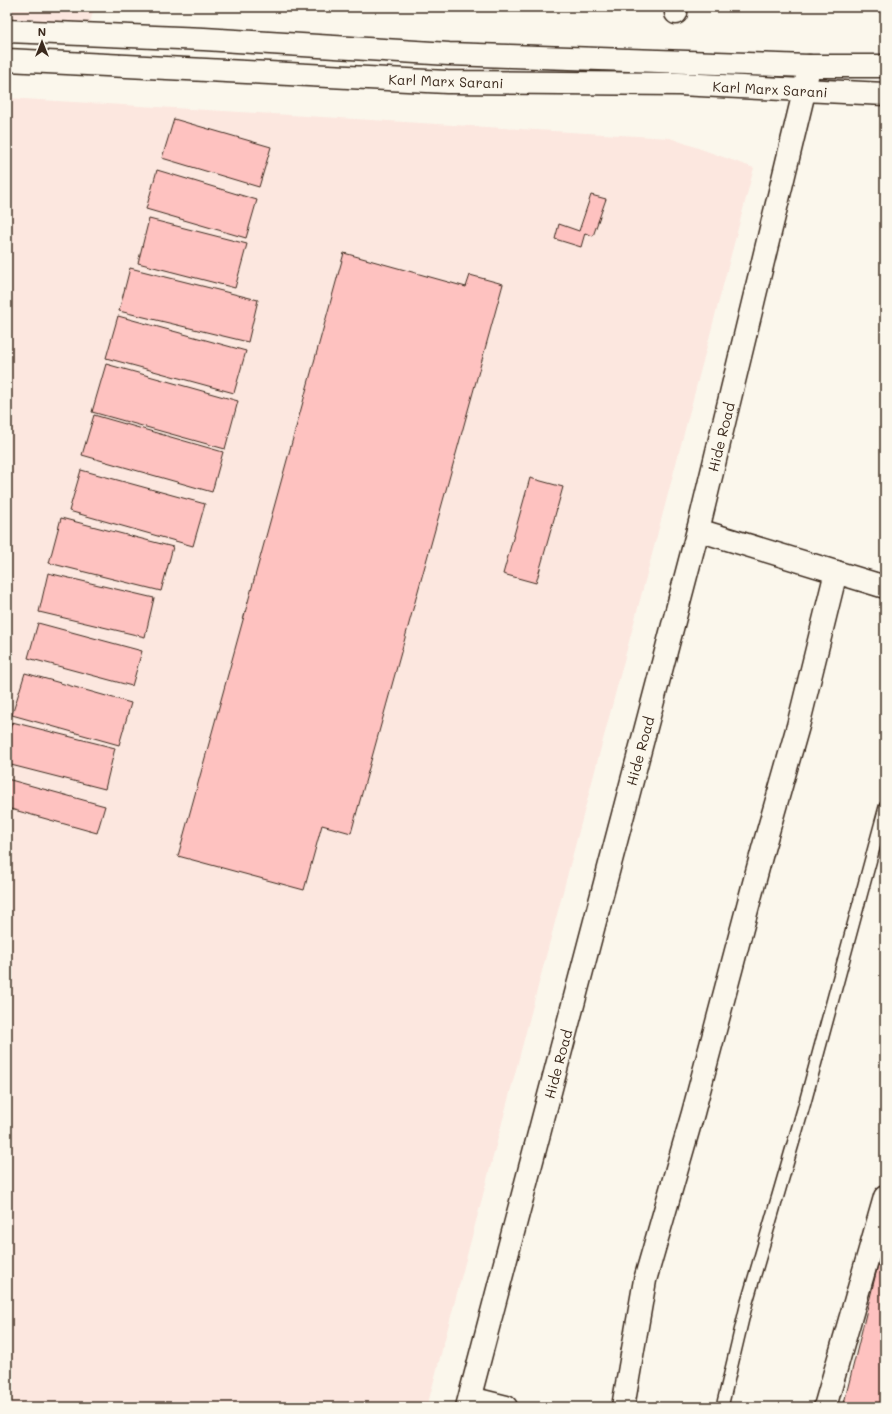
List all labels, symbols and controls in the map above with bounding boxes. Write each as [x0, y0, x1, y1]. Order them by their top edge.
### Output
north arrow [22, 22, 62, 62]
text: N [38, 24, 46, 39]
street label: Karl Marx Sarani [388, 69, 504, 93]
street label: Karl Marx Sarani [712, 76, 828, 102]
street label: Hide Road [703, 400, 739, 474]
street label: Hide Road [622, 714, 658, 788]
street label: Hide Road [540, 1027, 576, 1101]

